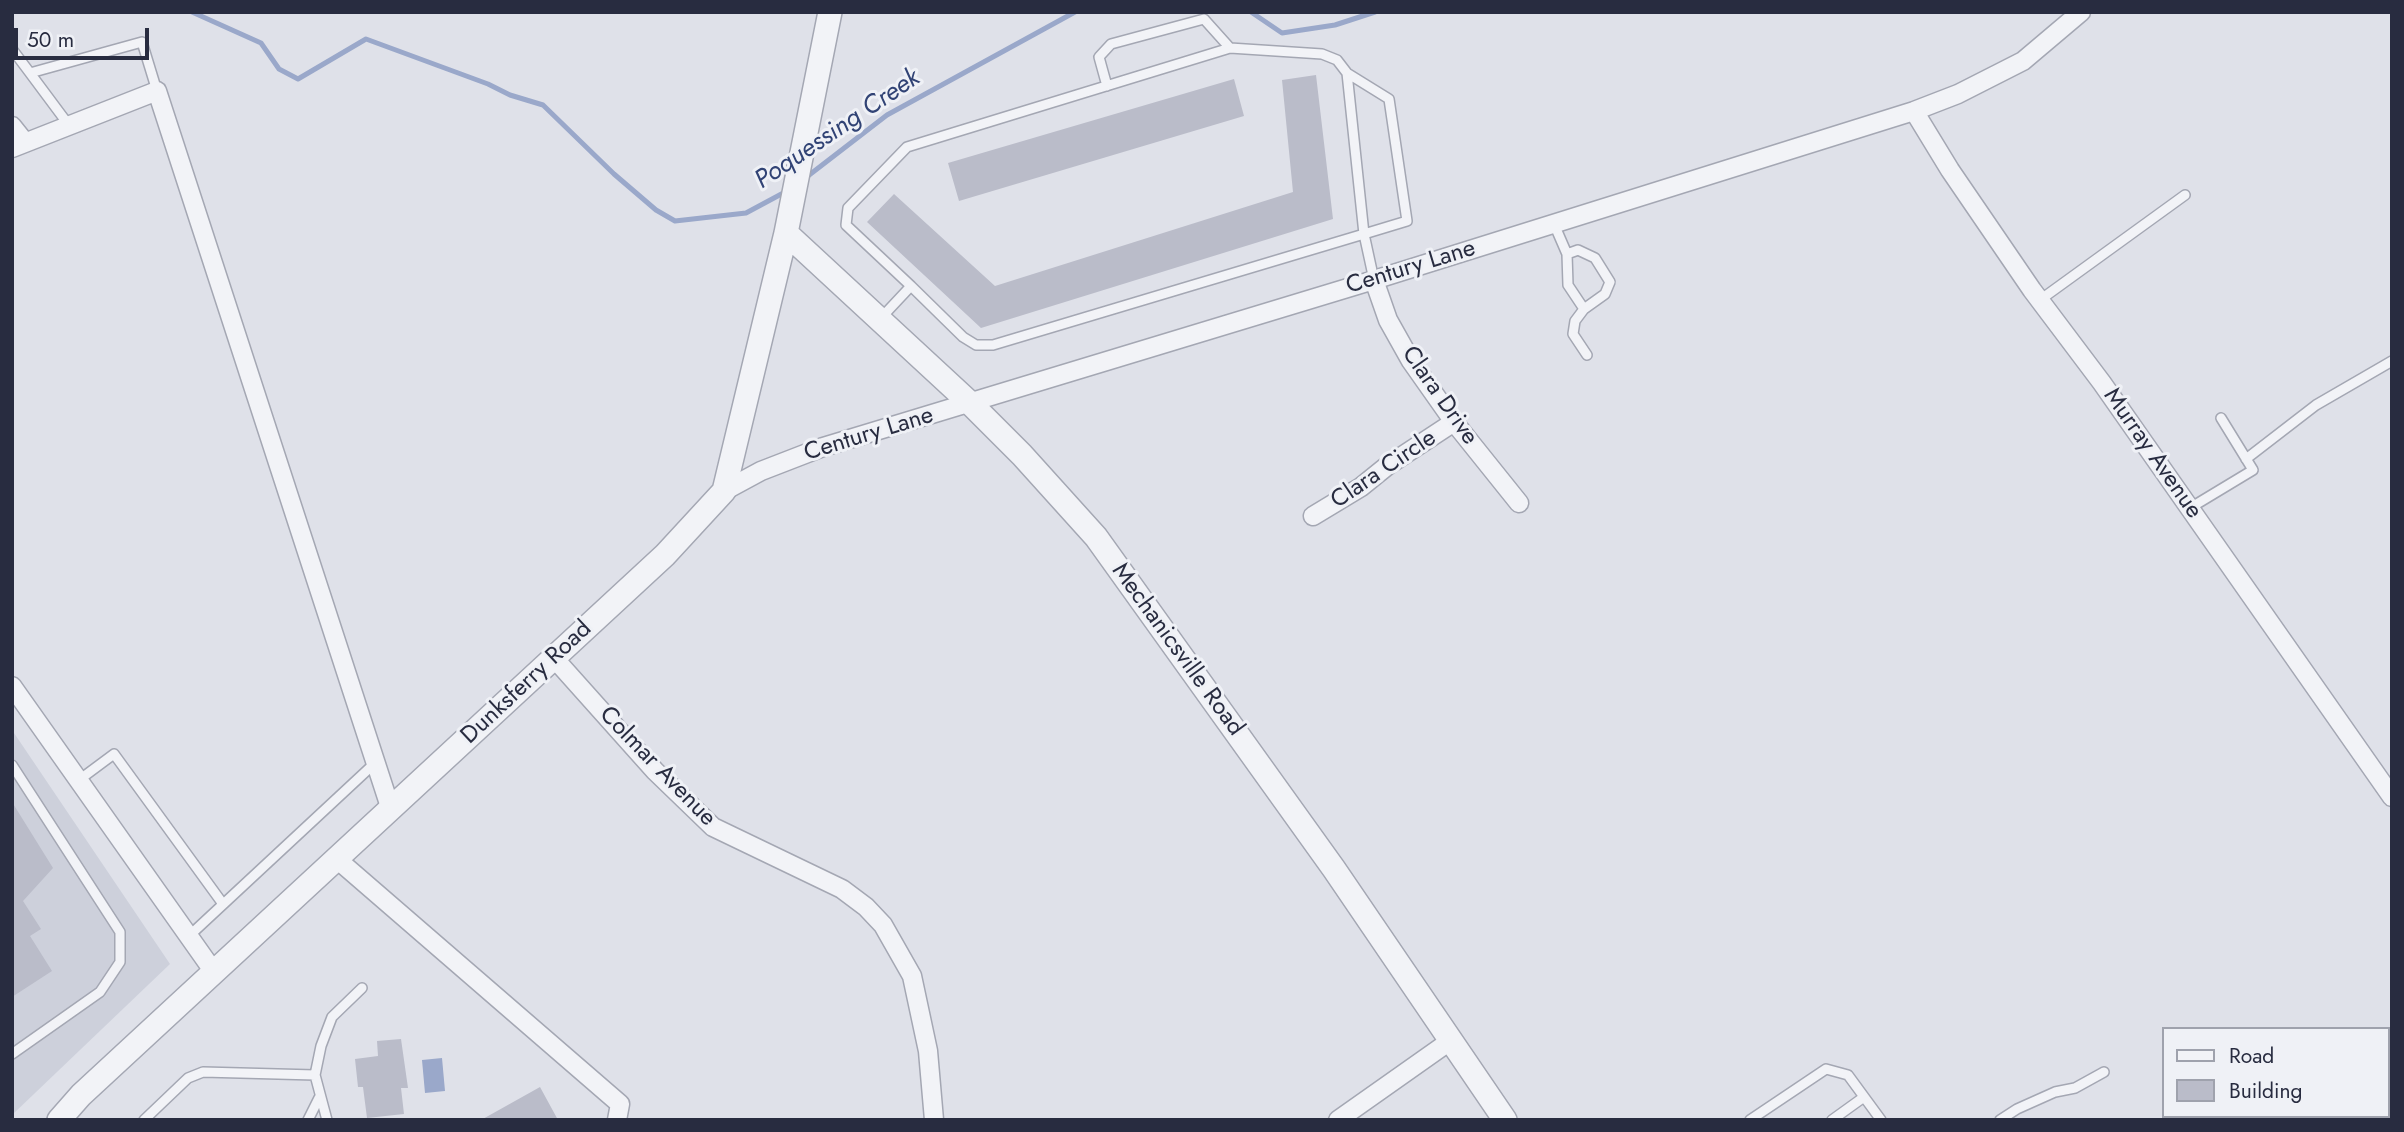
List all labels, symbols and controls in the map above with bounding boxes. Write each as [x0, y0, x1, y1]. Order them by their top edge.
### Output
scale bar [18, 14, 152, 58]
text: 50 m [27, 25, 74, 55]
water label: Poquessing Creek [750, 63, 926, 197]
street label: Century Lane [1343, 235, 1479, 301]
street label: Clara Drive [1395, 341, 1483, 451]
street label: Murray Avenue [2096, 383, 2208, 525]
street label: Century Lane [801, 402, 937, 468]
street label: Clara Circle [1326, 424, 1442, 516]
street label: Mechanicsville Road [1105, 558, 1249, 742]
street label: Dunksferry Road [456, 615, 598, 751]
street label: Colmar Avenue [593, 701, 721, 833]
legend [2162, 1027, 2390, 1118]
text: Road [2229, 1041, 2274, 1071]
text: Building [2229, 1076, 2302, 1106]

